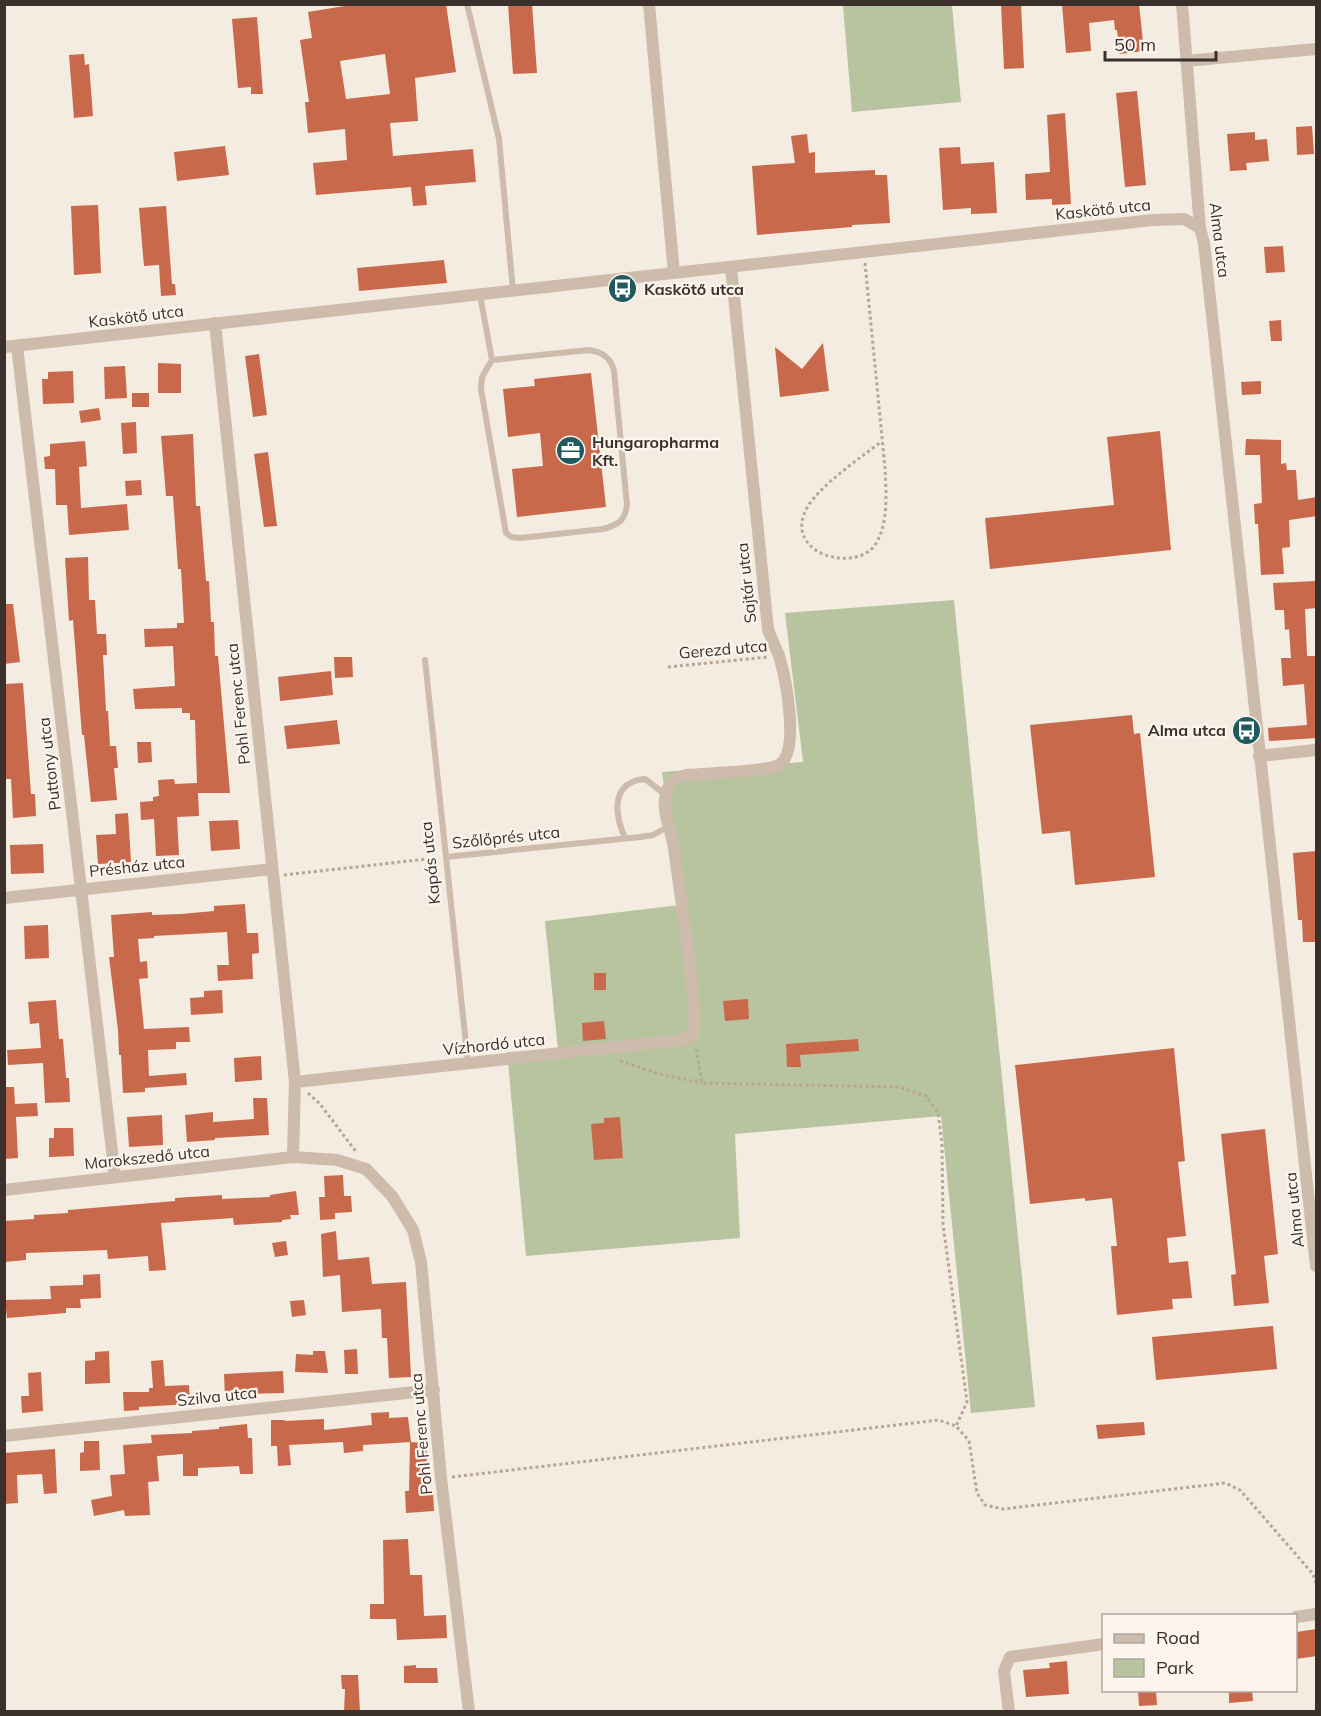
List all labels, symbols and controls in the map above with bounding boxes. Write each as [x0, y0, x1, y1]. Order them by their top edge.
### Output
scale bar [1105, 24, 1216, 62]
text: 50 m [1114, 33, 1156, 56]
street label: Kaskötő utca [1054, 194, 1152, 224]
street label: Alma utca [1205, 201, 1235, 279]
bus stop icon: Kaskötő utca [607, 273, 639, 305]
place label: Kaskötő utca [644, 279, 744, 299]
street label: Kaskötő utca [87, 300, 185, 332]
place label: Hungaropharma Kft. [592, 432, 719, 470]
office icon: Hungaropharma Kft. [555, 435, 587, 467]
street label: Sajtár utca [732, 542, 760, 624]
street label: Gerezd utca [678, 635, 768, 663]
street label: Pohl Ferenc utca [222, 642, 254, 766]
bus stop icon: Alma utca [1231, 714, 1263, 746]
street label: Puttony utca [33, 716, 65, 812]
place label: Alma utca [1148, 720, 1226, 740]
street label: Kapás utca [416, 821, 444, 905]
street label: Szőlőprés utca [451, 821, 561, 853]
street label: Présház utca [88, 851, 186, 881]
street label: Vízhordó utca [442, 1029, 546, 1059]
street label: Marokszedő utca [83, 1140, 211, 1174]
street label: Alma utca [1280, 1171, 1308, 1249]
street label: Pohl Ferenc utca [406, 1372, 436, 1496]
street label: Szilva utca [176, 1382, 258, 1410]
legend [1102, 1614, 1297, 1692]
text: Road [1156, 1626, 1200, 1649]
text: Park [1156, 1656, 1195, 1679]

